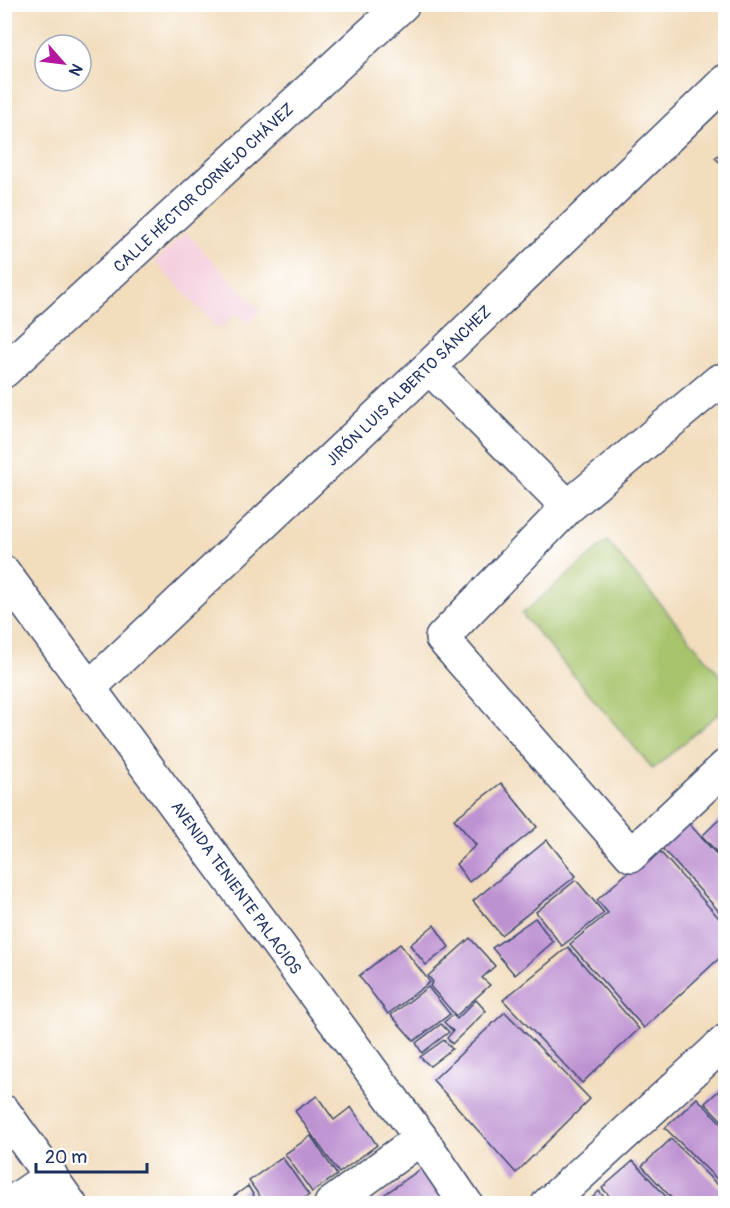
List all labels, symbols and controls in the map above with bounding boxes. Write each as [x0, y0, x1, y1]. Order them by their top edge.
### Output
north arrow [33, 33, 93, 93]
text: N [64, 60, 87, 79]
street label: CALLE HÉCTOR CORNEJO CHÁVEZ [110, 99, 298, 277]
street label: JIRÓN LUIS ALBERTO SÁNCHEZ [321, 301, 496, 470]
street label: AVENIDA TENIENTE PALACIOS [166, 797, 306, 979]
scale bar [36, 1136, 147, 1174]
text: 20 m [45, 1146, 87, 1169]

